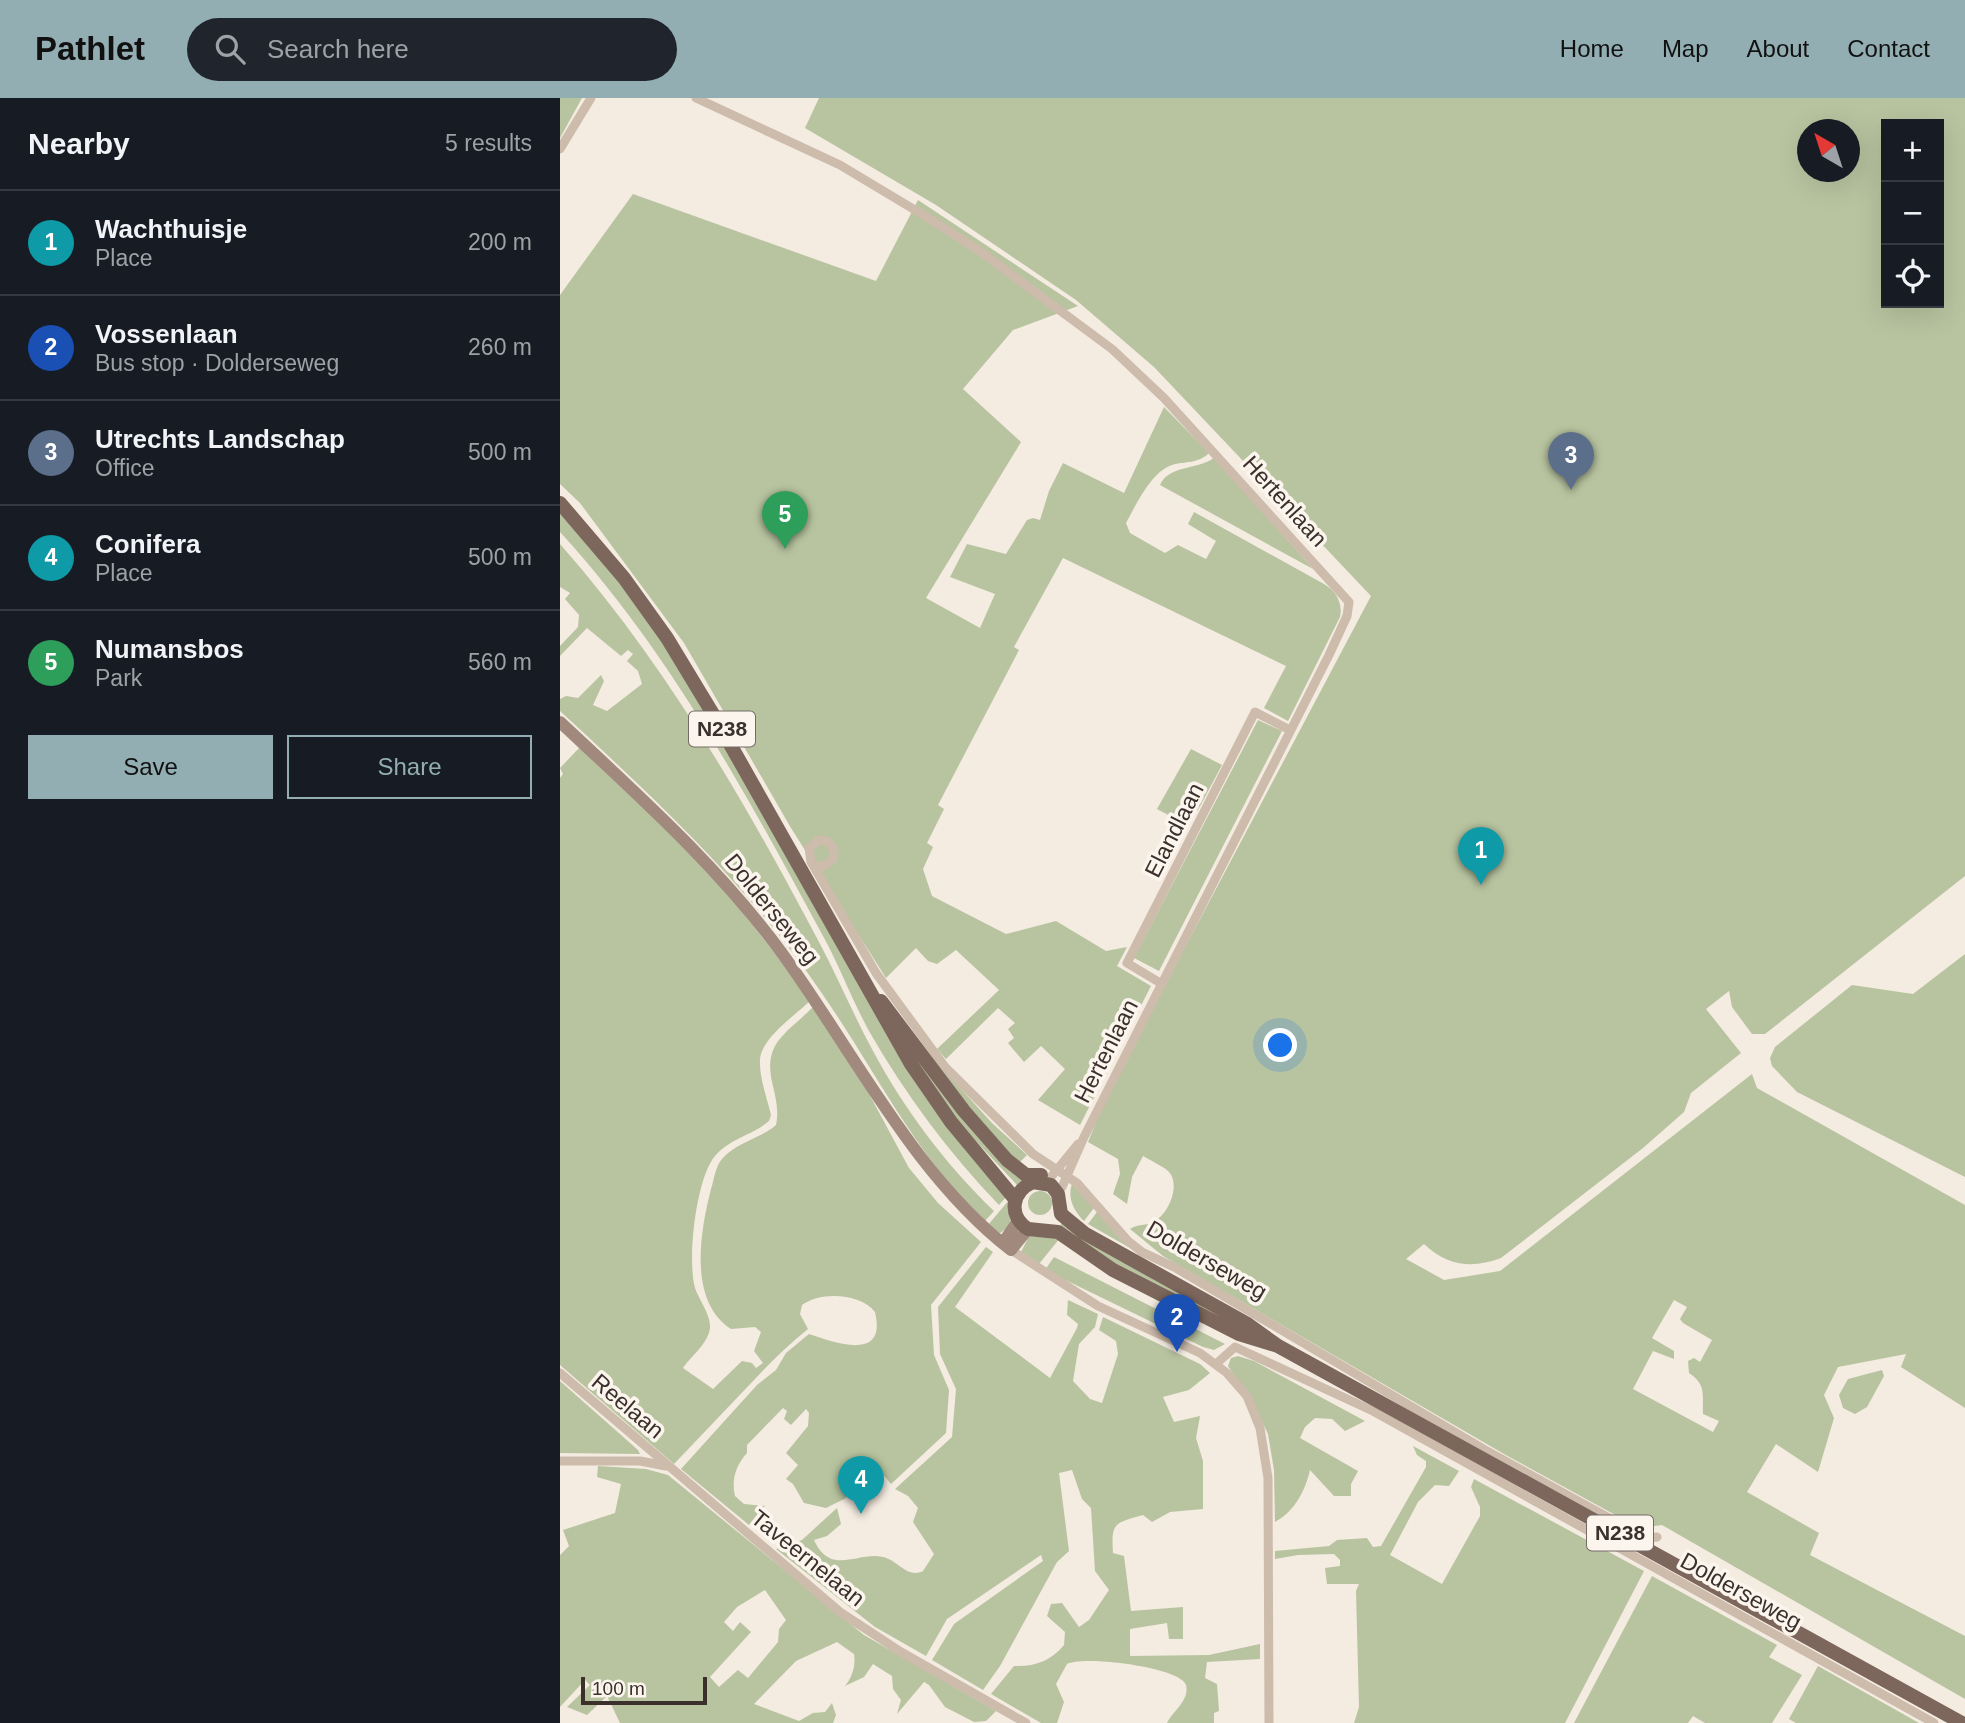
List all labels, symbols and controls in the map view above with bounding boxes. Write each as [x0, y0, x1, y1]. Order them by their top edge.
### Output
search box [187, 18, 677, 81]
text: Pathlet [35, 30, 145, 67]
icon: search [211, 30, 249, 68]
text: Search here [267, 34, 409, 64]
text: Home [1560, 35, 1624, 62]
text: Map [1662, 35, 1709, 62]
text: About [1747, 35, 1809, 62]
text: Contact [1847, 35, 1930, 62]
north arrow [1797, 119, 1860, 182]
map controls [1881, 119, 1944, 308]
button: + [1881, 119, 1944, 182]
text: Nearby [28, 127, 130, 160]
text: 5 results [445, 130, 532, 156]
button: − [1881, 182, 1944, 245]
text: Wachthuisje [95, 214, 247, 244]
text: 1 [45, 229, 57, 255]
text: 200 m [468, 229, 532, 255]
text: Place [95, 245, 153, 271]
button: locate [1881, 245, 1944, 308]
text: Vossenlaan [95, 319, 238, 349]
text: 2 [45, 334, 57, 360]
text: 260 m [468, 334, 532, 360]
text: Bus stop · Dolderseweg [95, 350, 339, 376]
text: Utrechts Landschap [95, 424, 345, 454]
pin: 3 [1548, 432, 1594, 490]
text: 3 [45, 439, 57, 465]
text: 500 m [468, 439, 532, 465]
street label: Hertenlaan [1238, 450, 1332, 552]
text: Office [95, 455, 155, 481]
pin: 5 [762, 491, 808, 549]
text: Conifera [95, 529, 200, 559]
text: 4 [45, 544, 57, 570]
text: 500 m [468, 544, 532, 570]
text: Place [95, 560, 153, 586]
text: Numansbos [95, 634, 244, 664]
text: 5 [45, 649, 57, 675]
text: 560 m [468, 649, 532, 675]
text: Park [95, 665, 142, 691]
road number: N238 [689, 712, 755, 746]
button: Save [28, 735, 273, 799]
button: Share [287, 735, 532, 799]
street label: Elandlaan [1139, 779, 1209, 881]
pin: 1 [1458, 827, 1504, 885]
street label: Dolderseweg [720, 849, 824, 969]
street label: Hertenlaan [1069, 995, 1143, 1107]
your location [1263, 1028, 1297, 1062]
street label: Dolderseweg [1142, 1215, 1272, 1305]
pin: 2 [1154, 1294, 1200, 1352]
street label: Reelaan [587, 1369, 669, 1443]
pin: 4 [838, 1456, 884, 1514]
street label: Taveernelaan [746, 1504, 870, 1612]
road number: N238 [1587, 1516, 1653, 1550]
street label: Dolderseweg [1676, 1547, 1806, 1635]
scale bar [581, 1674, 707, 1706]
text: 100 m [592, 1678, 645, 1699]

